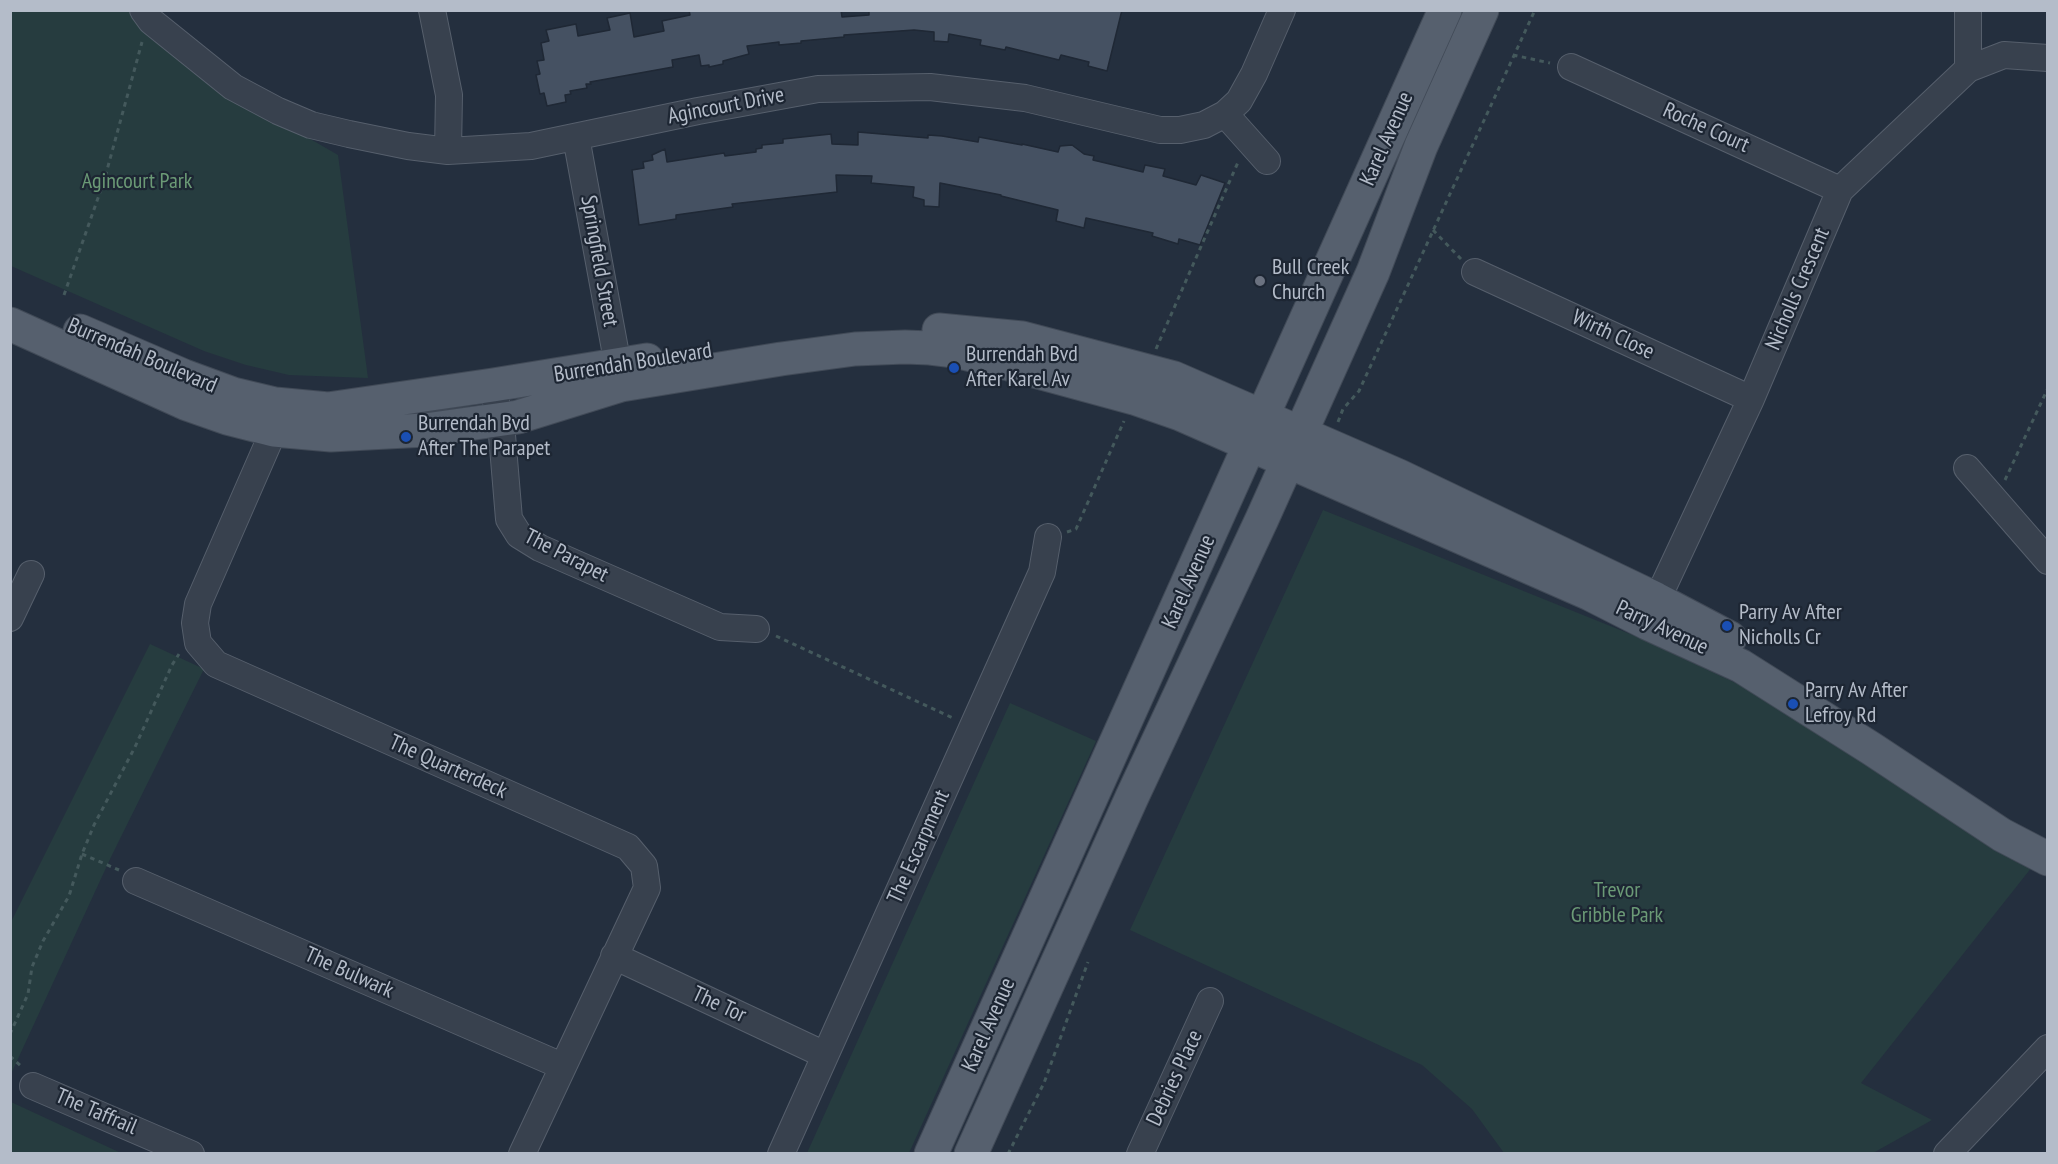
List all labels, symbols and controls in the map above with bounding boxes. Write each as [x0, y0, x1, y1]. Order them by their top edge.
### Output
street label: Agincourt Drive [666, 82, 786, 130]
street label: Karel Avenue [1355, 88, 1419, 190]
street label: Roche Court [1659, 97, 1753, 159]
park label: Agincourt Park [82, 169, 192, 195]
street label: Springfield Street [574, 193, 624, 329]
street label: Nicholls Crescent [1760, 224, 1836, 354]
place label: Bull Creek Church [1272, 255, 1349, 306]
marker: Bull Creek Church [1253, 274, 1267, 288]
street label: Wirth Close [1568, 304, 1658, 366]
street label: Burrendah Boulevard [63, 313, 221, 399]
street label: Burrendah Boulevard [552, 337, 714, 389]
place label: Burrendah Bvd After Karel Av [966, 342, 1078, 394]
marker: Burrendah Bvd After Karel Av [947, 361, 961, 375]
place label: Burrendah Bvd After The Parapet [418, 411, 550, 463]
marker: Burrendah Bvd After The Parapet [399, 430, 413, 444]
street label: The Parapet [519, 524, 613, 588]
street label: Karel Avenue [1157, 531, 1221, 633]
street label: Parry Avenue [1612, 595, 1712, 661]
place label: Parry Av After Nicholls Cr [1739, 600, 1842, 652]
marker: Parry Av After Nicholls Cr [1720, 619, 1734, 633]
place label: Parry Av After Lefroy Rd [1805, 678, 1908, 730]
marker: Parry Av After Lefroy Rd [1786, 697, 1800, 711]
street label: The Quarterdeck [385, 729, 511, 805]
street label: The Escarpment [882, 786, 956, 908]
park label: Trevor Gribble Park [1571, 878, 1663, 930]
street label: The Bulwark [300, 942, 398, 1004]
street label: Karel Avenue [957, 974, 1021, 1076]
street label: The Tor [688, 981, 750, 1029]
street label: Debries Place [1141, 1026, 1209, 1130]
street label: The Taffrail [51, 1083, 141, 1141]

